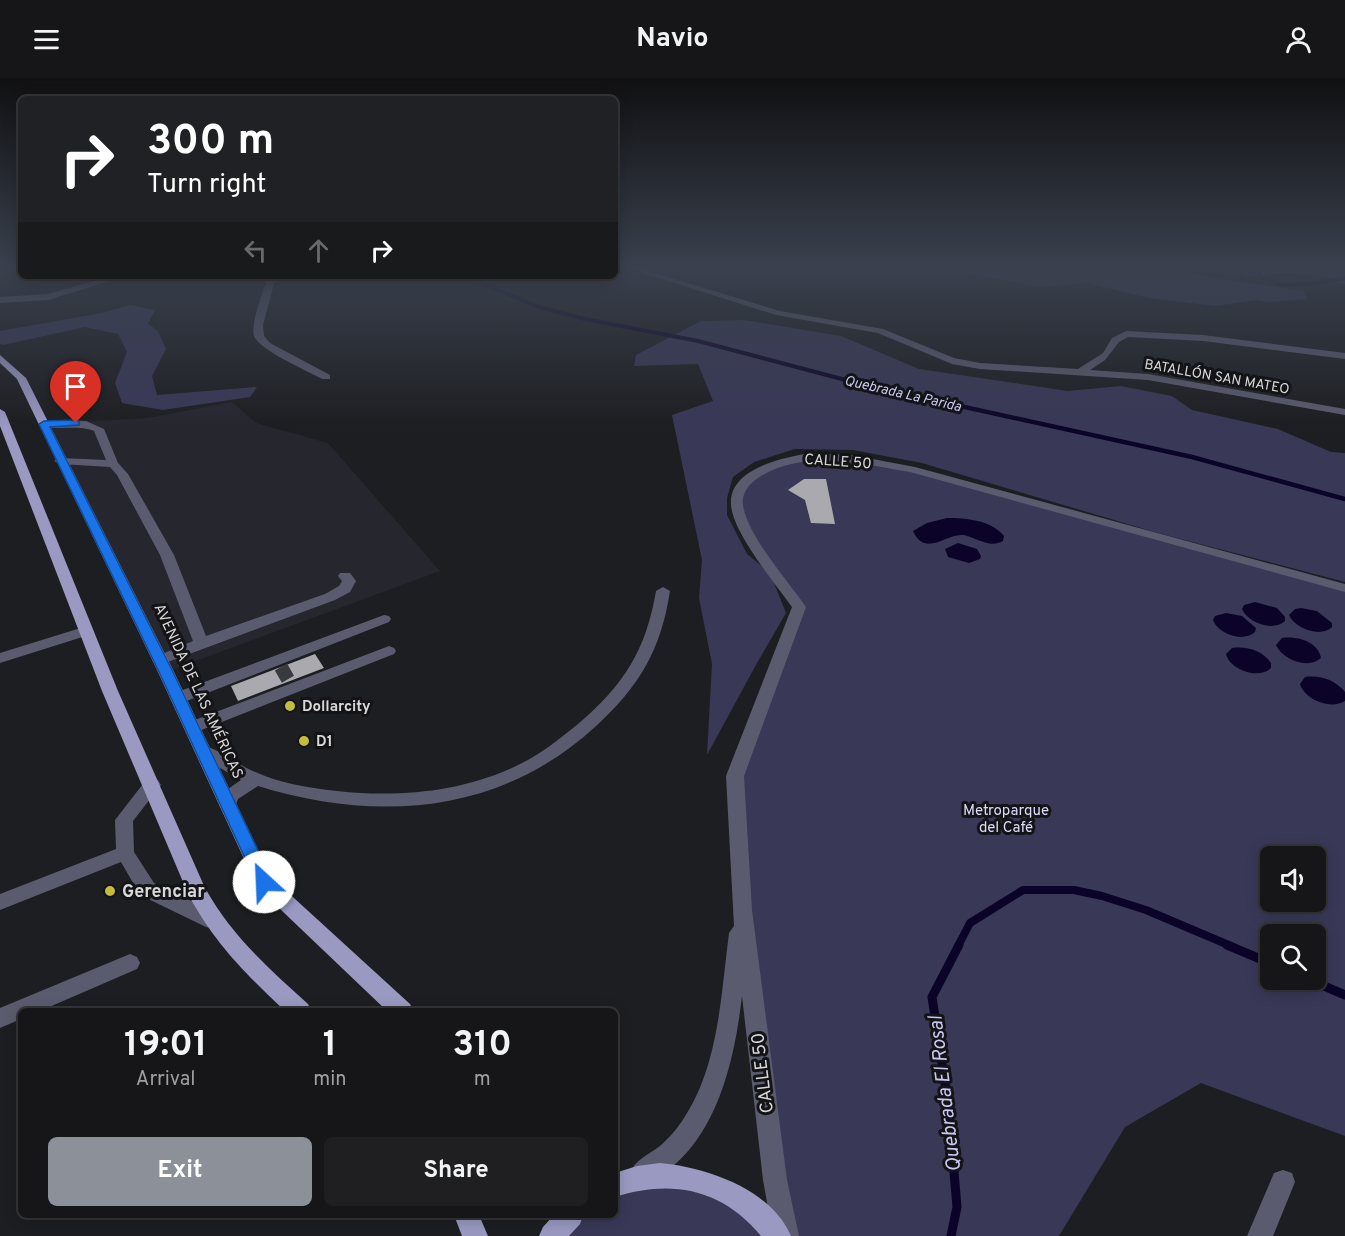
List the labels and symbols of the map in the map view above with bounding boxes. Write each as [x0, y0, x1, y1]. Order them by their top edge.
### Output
street label: BATALLÓN SAN MATEO [1143, 355, 1291, 399]
pin [50, 361, 101, 423]
water label: Quebrada La Parida [843, 373, 963, 416]
street label: CALLE 50 [804, 451, 872, 474]
street label: AVENIDA DE LAS AMÉRICAS [149, 601, 248, 782]
place label: Dollarcity [302, 698, 371, 717]
marker: Dollarcity [283, 699, 297, 713]
place label: D1 [316, 733, 333, 752]
marker: D1 [297, 734, 311, 748]
park label: Metroparque del Café [963, 802, 1049, 838]
position arrow [232, 850, 296, 914]
place label: Gerenciar [122, 881, 205, 904]
marker: Gerenciar [103, 884, 117, 898]
water label: Quebrada El Rosal [923, 1013, 968, 1173]
street label: CALLE 50 [747, 1031, 780, 1114]

